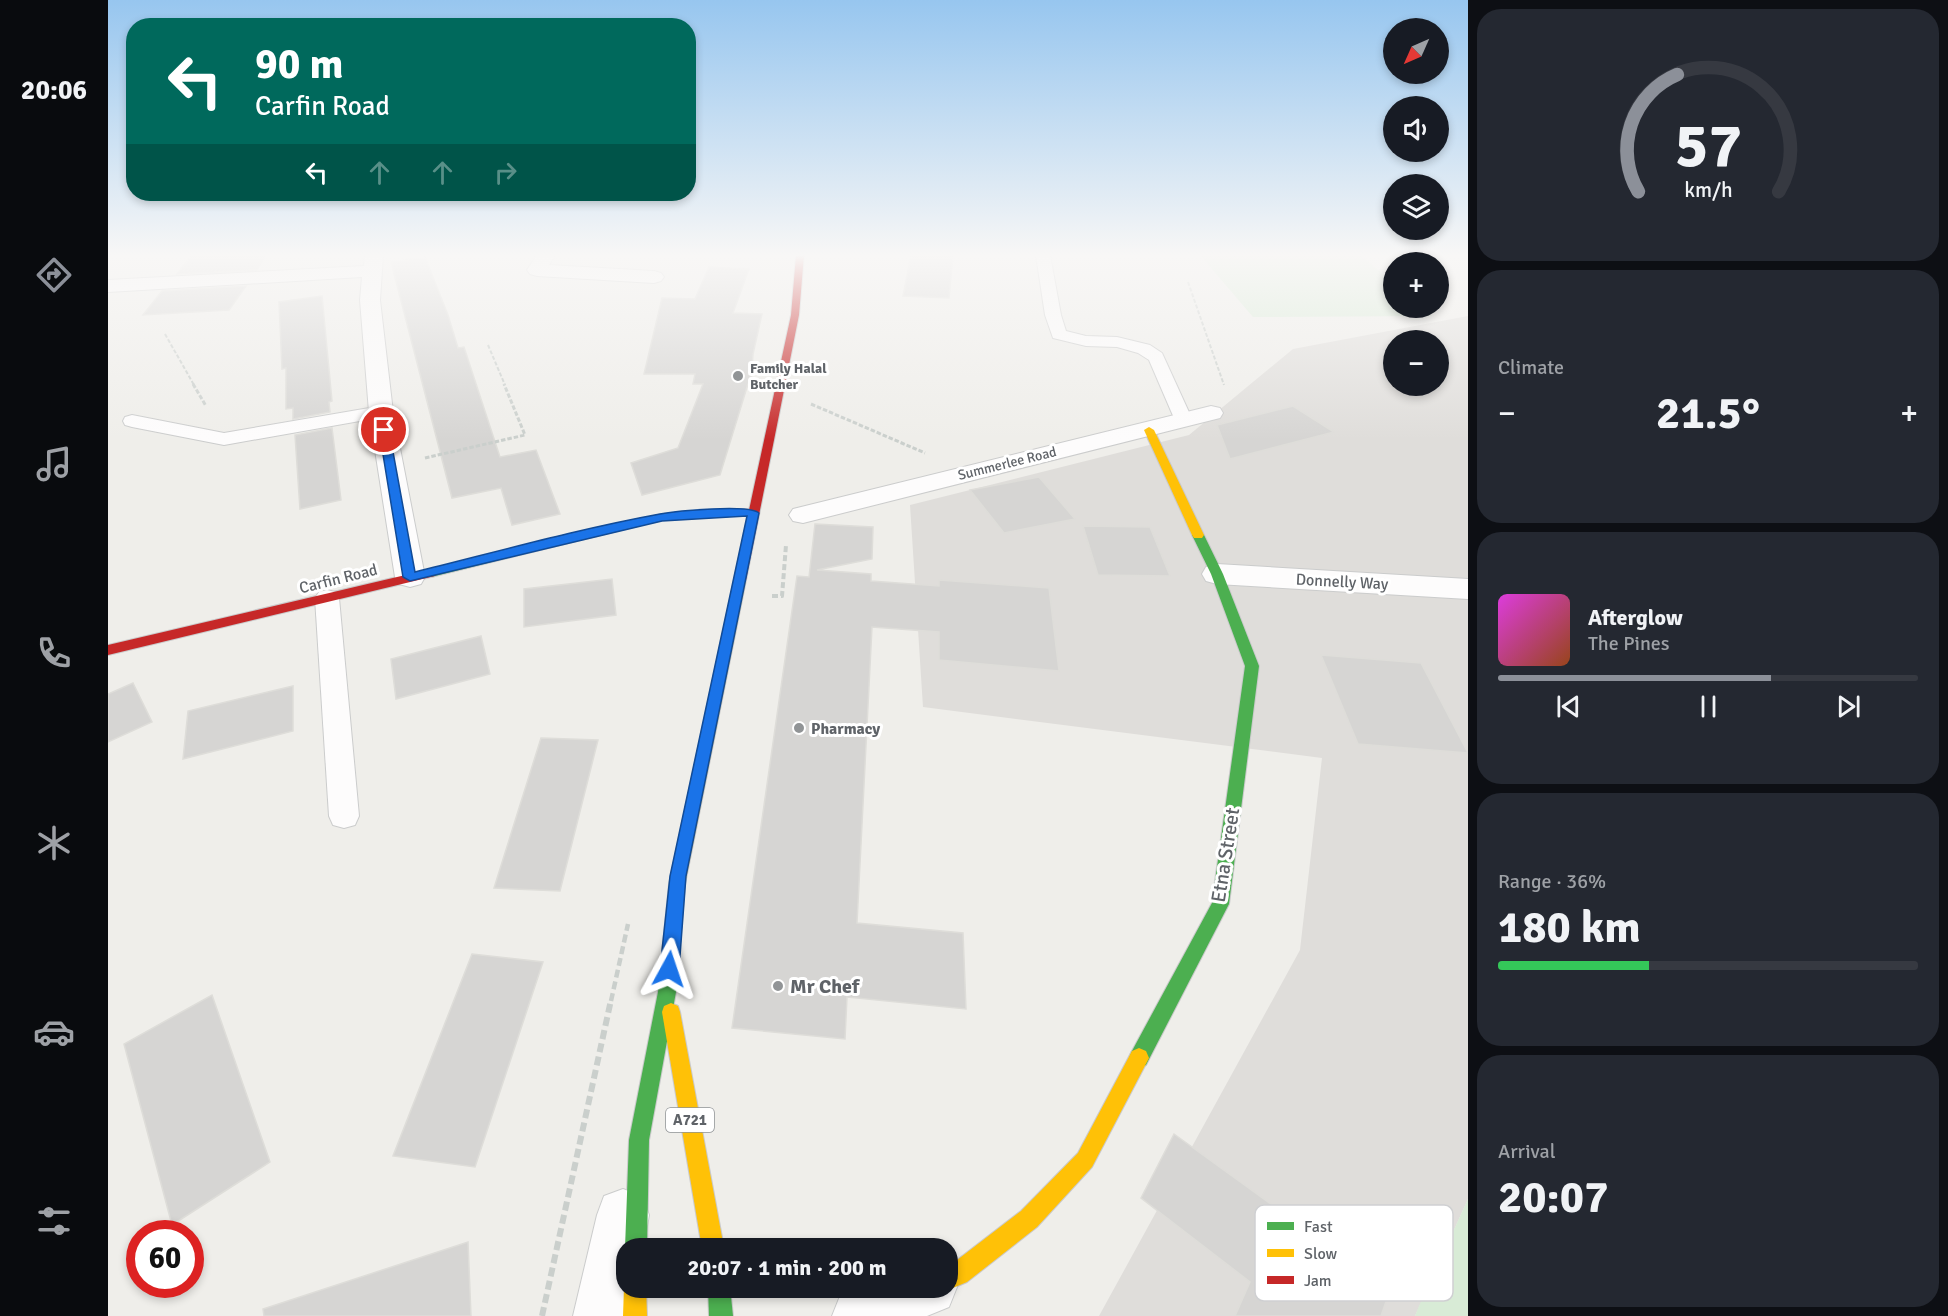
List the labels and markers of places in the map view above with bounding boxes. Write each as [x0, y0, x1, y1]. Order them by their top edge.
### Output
place label: Family Halal Butcher [750, 360, 827, 393]
marker: Family Halal Butcher [731, 369, 745, 383]
pin [358, 404, 409, 455]
place label: Pharmacy [811, 719, 880, 739]
marker: Pharmacy [792, 721, 806, 735]
place label: Mr Chef [790, 974, 861, 999]
marker: Mr Chef [771, 979, 785, 993]

